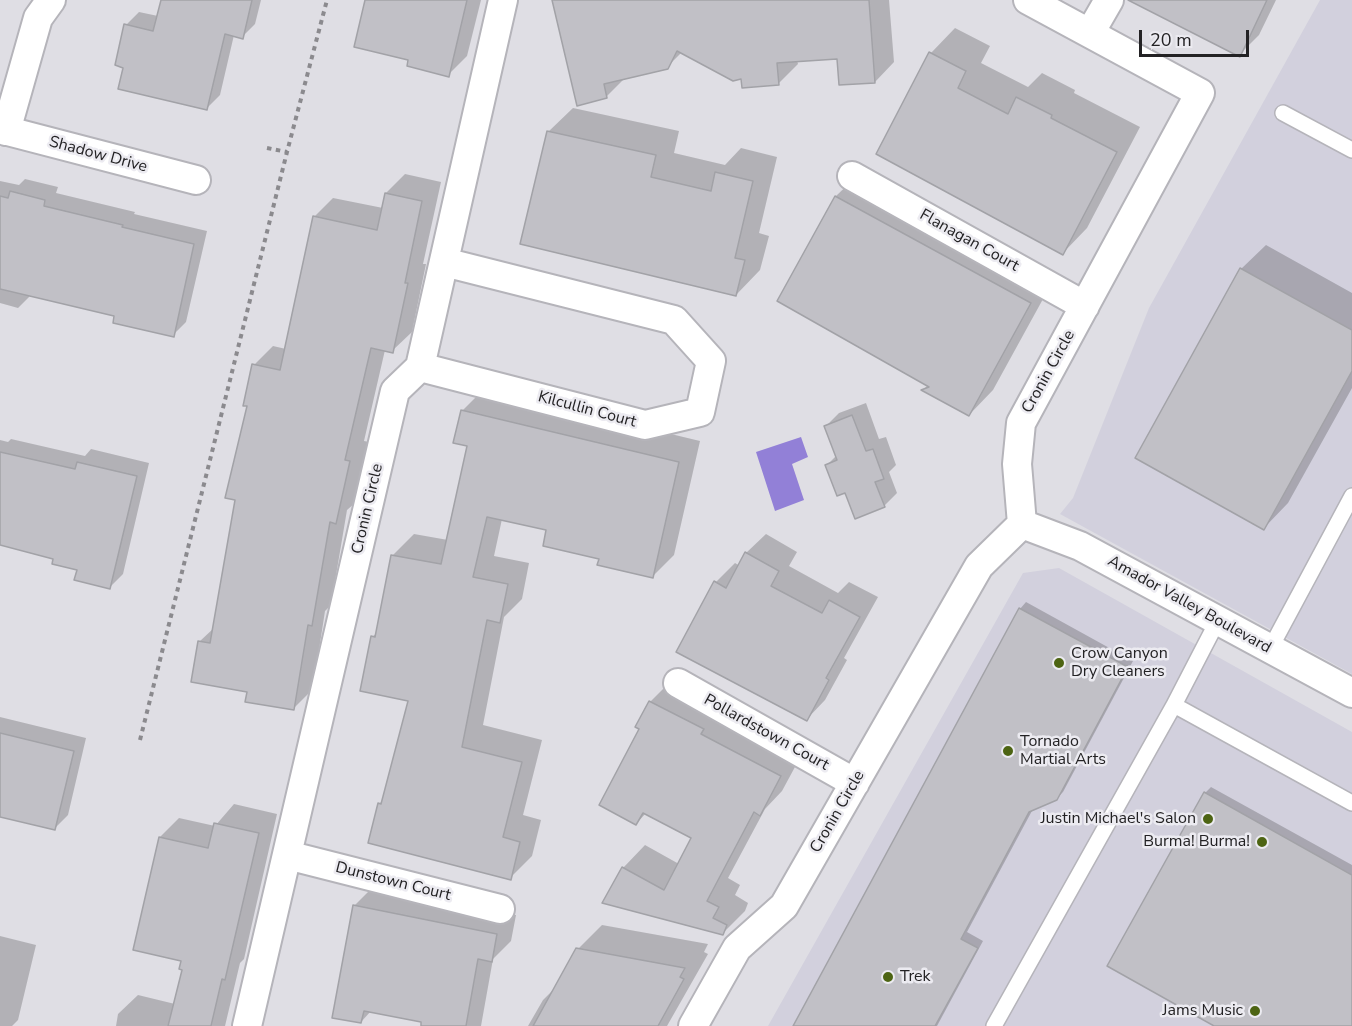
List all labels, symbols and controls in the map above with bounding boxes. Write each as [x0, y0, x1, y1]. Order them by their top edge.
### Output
scale bar [1142, 18, 1252, 56]
text: 20 m [1150, 28, 1192, 52]
street label: Shadow Drive [47, 133, 149, 177]
street label: Flanagan Court [916, 206, 1022, 276]
street label: Cronin Circle [1018, 327, 1080, 417]
street label: Kilcullin Court [536, 388, 638, 432]
street label: Cronin Circle [348, 462, 388, 556]
street label: Amador Valley Boulevard [1104, 552, 1274, 658]
place label: Crow Canyon Dry Cleaners [1071, 644, 1168, 682]
marker: Crow Canyon Dry Cleaners [1052, 656, 1066, 670]
street label: Pollardstown Court [700, 691, 832, 775]
place label: Tornado Martial Arts [1020, 732, 1106, 770]
marker: Tornado Martial Arts [1001, 744, 1015, 758]
street label: Cronin Circle [807, 767, 869, 857]
place label: Justin Michael's Salon [1040, 809, 1196, 829]
marker: Justin Michael's Salon [1201, 812, 1215, 826]
place label: Burma! Burma! [1143, 832, 1250, 852]
marker: Burma! Burma! [1255, 835, 1269, 849]
street label: Dunstown Court [333, 858, 453, 906]
place label: Trek [900, 967, 931, 987]
marker: Trek [881, 970, 895, 984]
place label: Jams Music [1162, 1001, 1243, 1021]
marker: Jams Music [1248, 1004, 1262, 1018]

